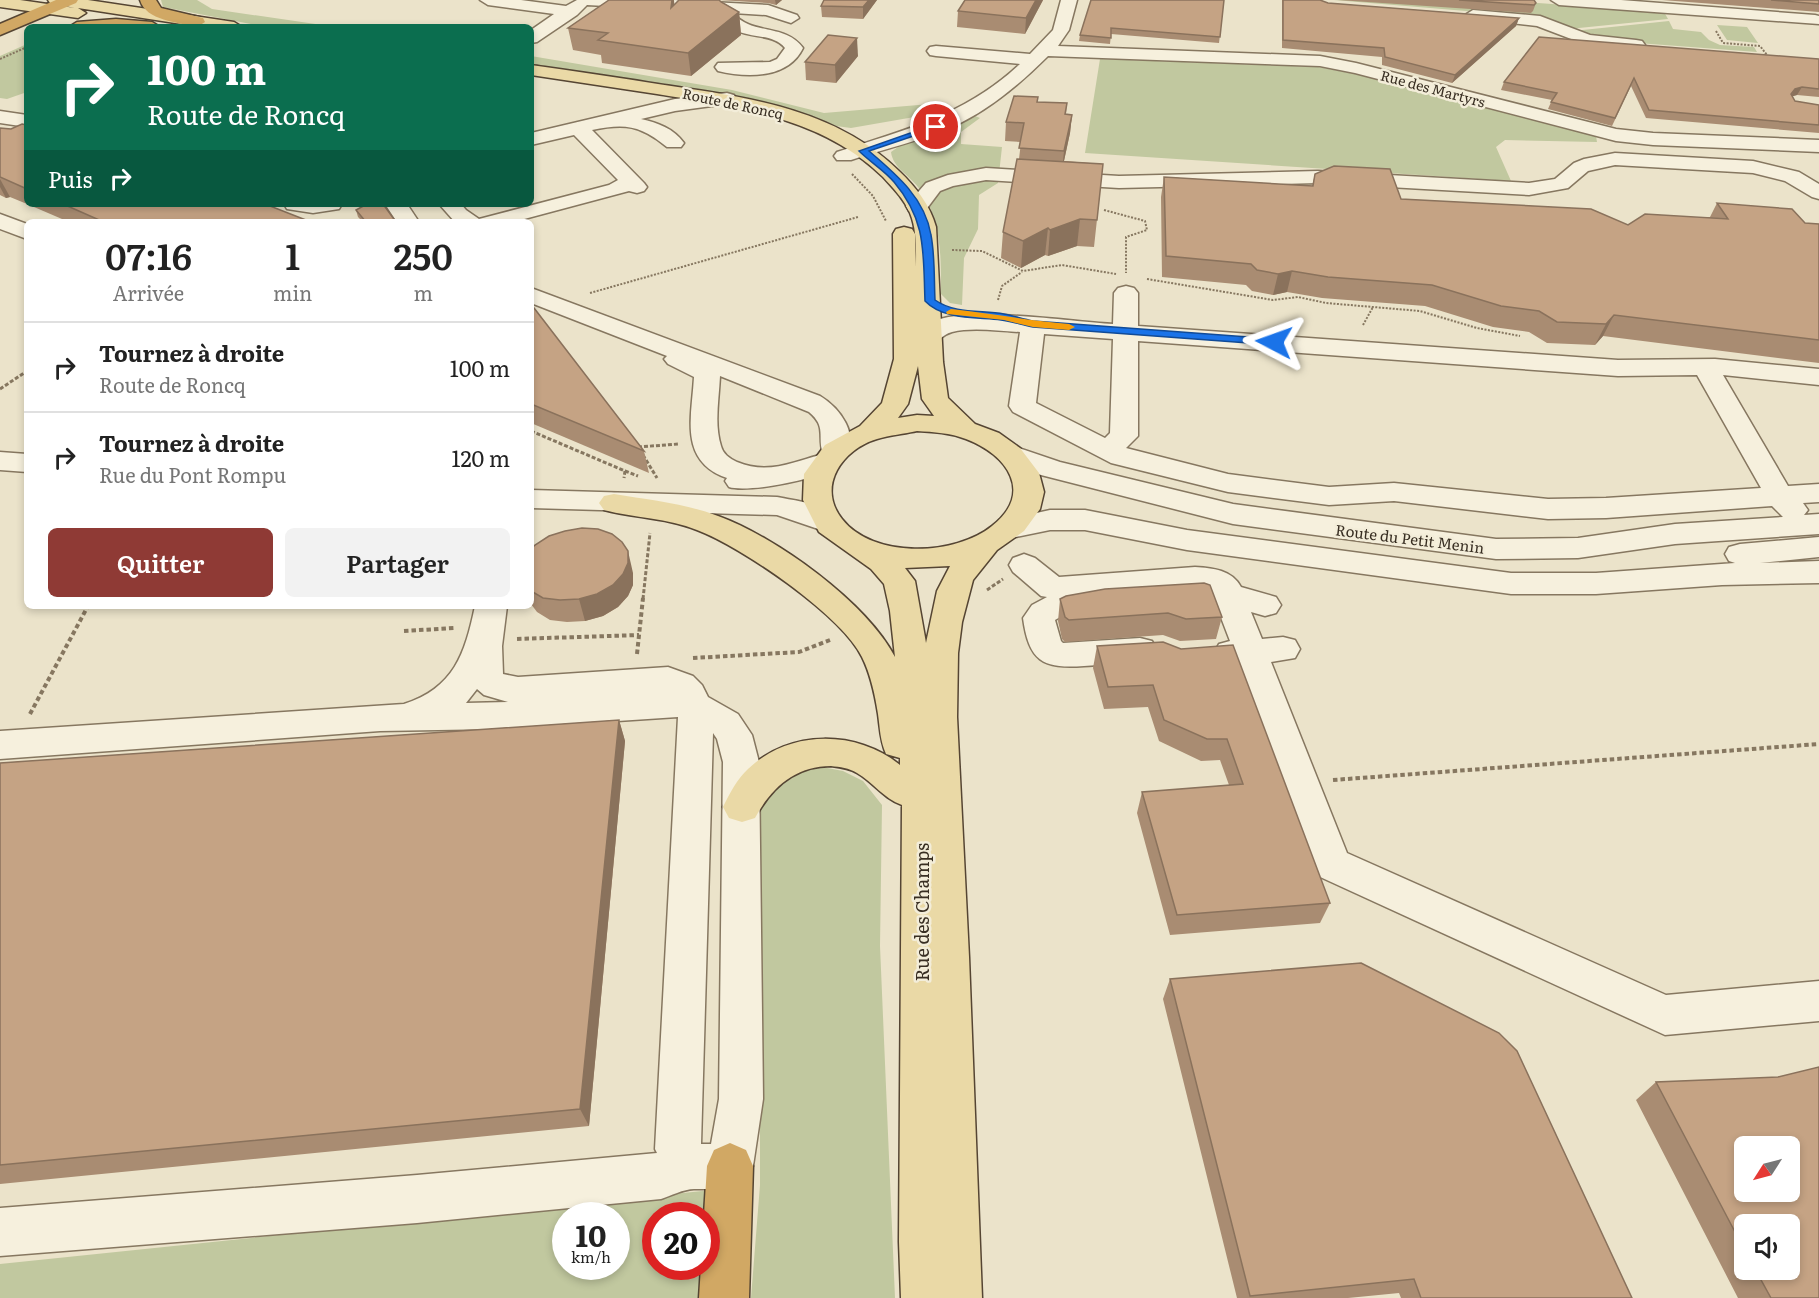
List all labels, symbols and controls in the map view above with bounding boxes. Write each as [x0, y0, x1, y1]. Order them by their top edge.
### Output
text: 100 m [147, 36, 266, 98]
icon: right [48, 48, 126, 126]
street label: Rue des Martyrs [1379, 64, 1487, 112]
street label: Route de Roncq [681, 83, 786, 124]
text: Route de Roncq [147, 93, 345, 133]
pin [910, 101, 961, 152]
icon: arrive [919, 110, 952, 143]
text: Puis [48, 162, 92, 195]
icon: right [104, 162, 137, 195]
text: 07:16 [105, 228, 192, 281]
text: 1 [285, 228, 300, 281]
text: 250 [393, 228, 453, 281]
text: Arrivée [113, 277, 184, 307]
text: min [273, 277, 312, 307]
text: m [413, 277, 433, 307]
position arrow [1242, 310, 1306, 374]
text: Tournez à droite [99, 336, 284, 369]
icon: right [48, 351, 81, 384]
text: 100 m [450, 351, 510, 384]
text: Route de Roncq [99, 369, 246, 399]
text: Tournez à droite [99, 426, 284, 459]
icon: right [48, 441, 81, 474]
text: 120 m [451, 441, 510, 474]
text: Rue du Pont Rompu [99, 459, 286, 489]
street label: Route du Petit Menin [1334, 517, 1486, 559]
button: Quitter [48, 528, 273, 597]
button: Partager [285, 528, 510, 597]
street label: Rue des Champs [908, 843, 935, 981]
north arrow [1734, 1136, 1800, 1202]
map controls [1734, 1136, 1800, 1280]
speed limit sign: 20 [642, 1202, 720, 1280]
text: 10 [576, 1212, 606, 1256]
button: sound [1734, 1214, 1800, 1280]
text: km/h [571, 1245, 611, 1268]

